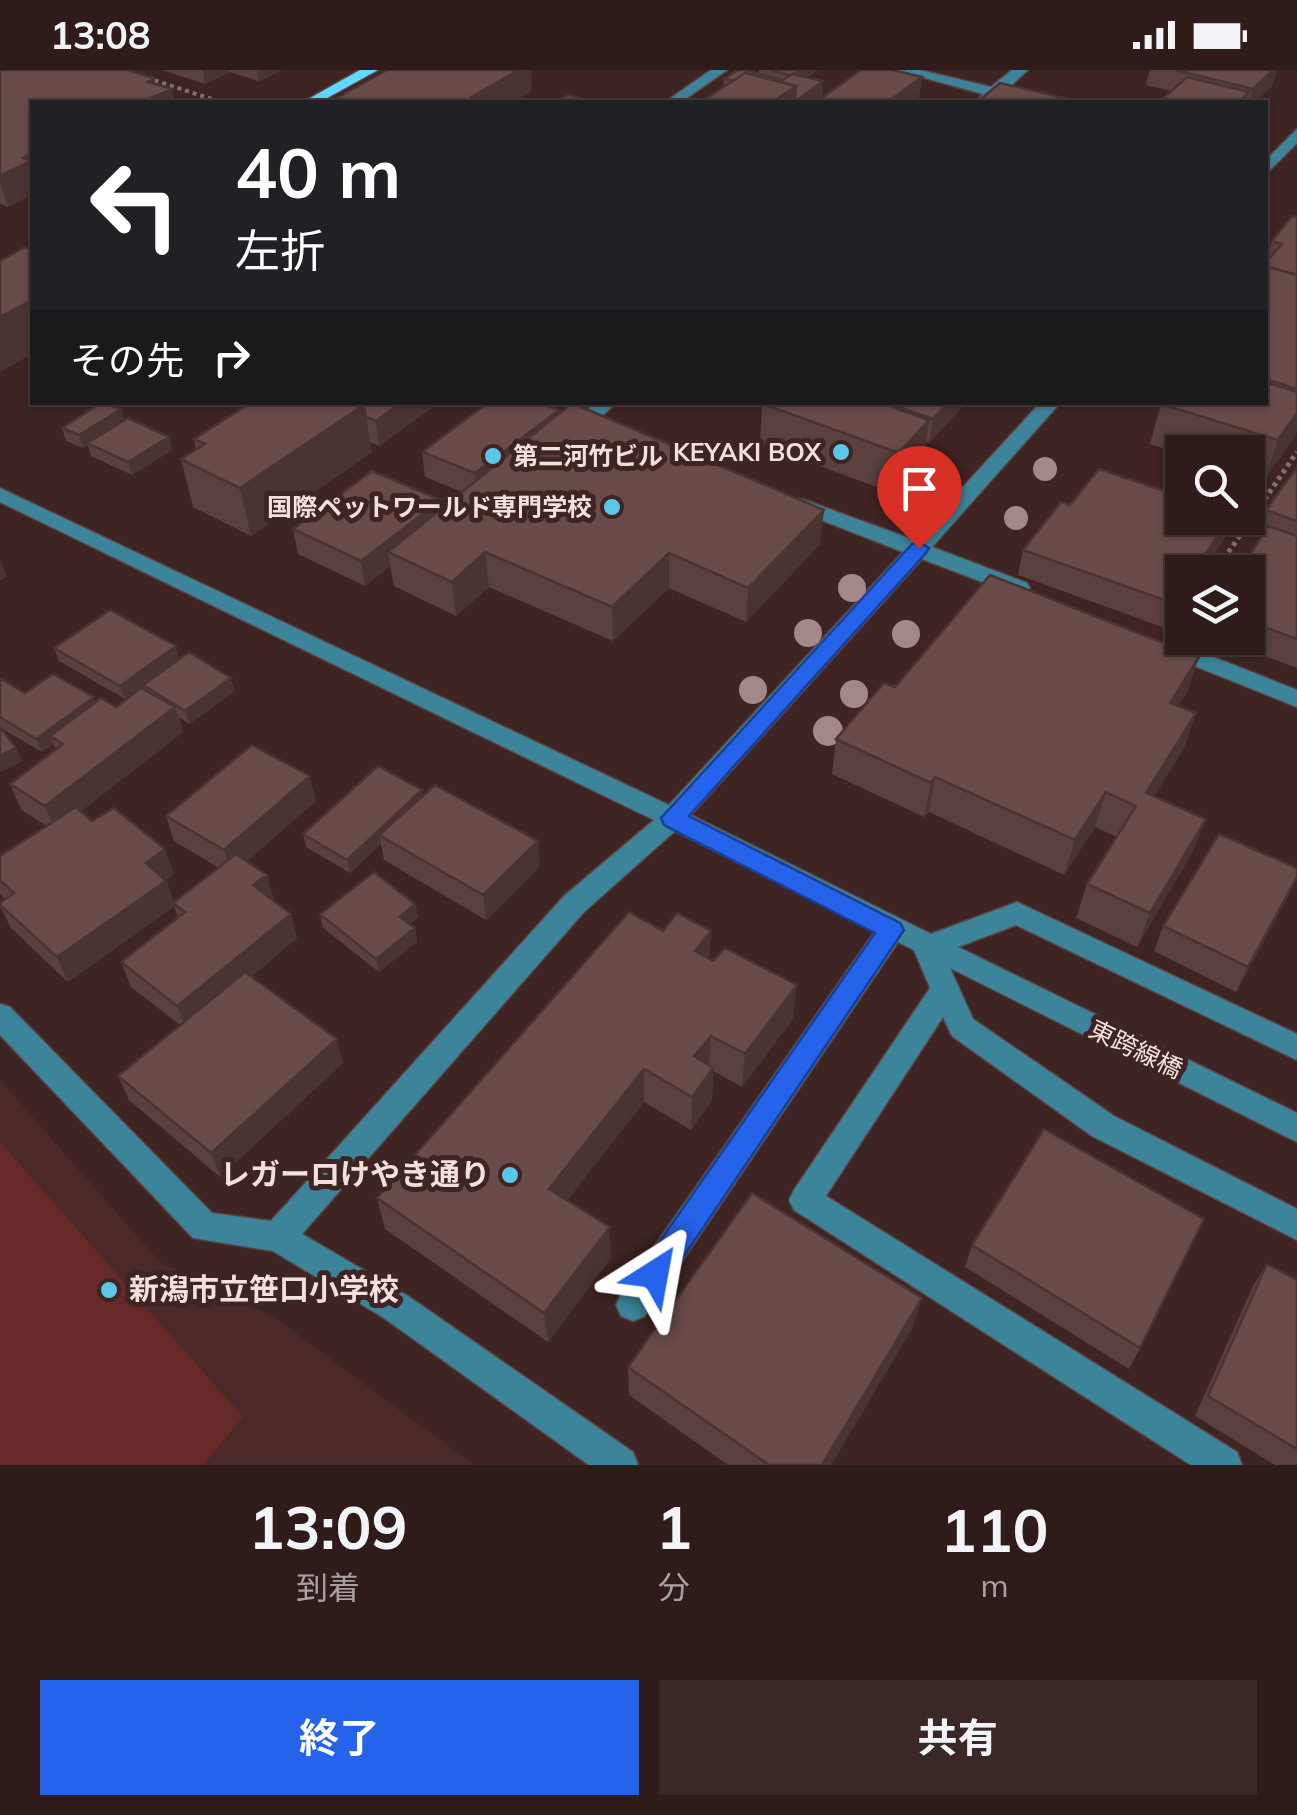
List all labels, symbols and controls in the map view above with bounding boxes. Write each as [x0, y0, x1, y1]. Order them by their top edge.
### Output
text: 13:08 [50, 11, 151, 59]
text: 40 m [235, 128, 401, 216]
icon: left [70, 140, 200, 270]
text: 左折 [235, 222, 325, 278]
icon: right [204, 330, 259, 385]
text: その先 [70, 336, 184, 384]
map controls [1165, 435, 1265, 655]
button: search [1165, 435, 1265, 535]
place label: KEYAKI BOX [673, 436, 821, 467]
place label: 第二河竹ビル [513, 440, 663, 471]
marker: KEYAKI BOX [830, 441, 852, 463]
marker: 第二河竹ビル [482, 445, 504, 467]
pin [877, 446, 962, 549]
icon: arrive [892, 461, 947, 516]
place label: 国際ペットワールド専門学校 [267, 491, 592, 522]
marker: 国際ペットワールド専門学校 [601, 496, 623, 518]
button: layers [1165, 555, 1265, 655]
street label: 東跨線橋 [1084, 1013, 1188, 1084]
place label: レガーロけやき通り [220, 1155, 490, 1193]
marker: レガーロけやき通り [499, 1164, 521, 1186]
position arrow [603, 1222, 707, 1326]
place label: 新潟市立笹口小学校 [129, 1270, 399, 1308]
marker: 新潟市立笹口小学校 [98, 1279, 120, 1301]
text: 13:09 [249, 1489, 407, 1564]
text: 1 [656, 1489, 692, 1564]
text: 110 [940, 1492, 1048, 1567]
text: m [980, 1565, 1008, 1605]
text: 到着 [296, 1567, 360, 1607]
text: 分 [658, 1567, 690, 1607]
button: 終了 [40, 1680, 639, 1795]
button: 共有 [659, 1680, 1257, 1795]

